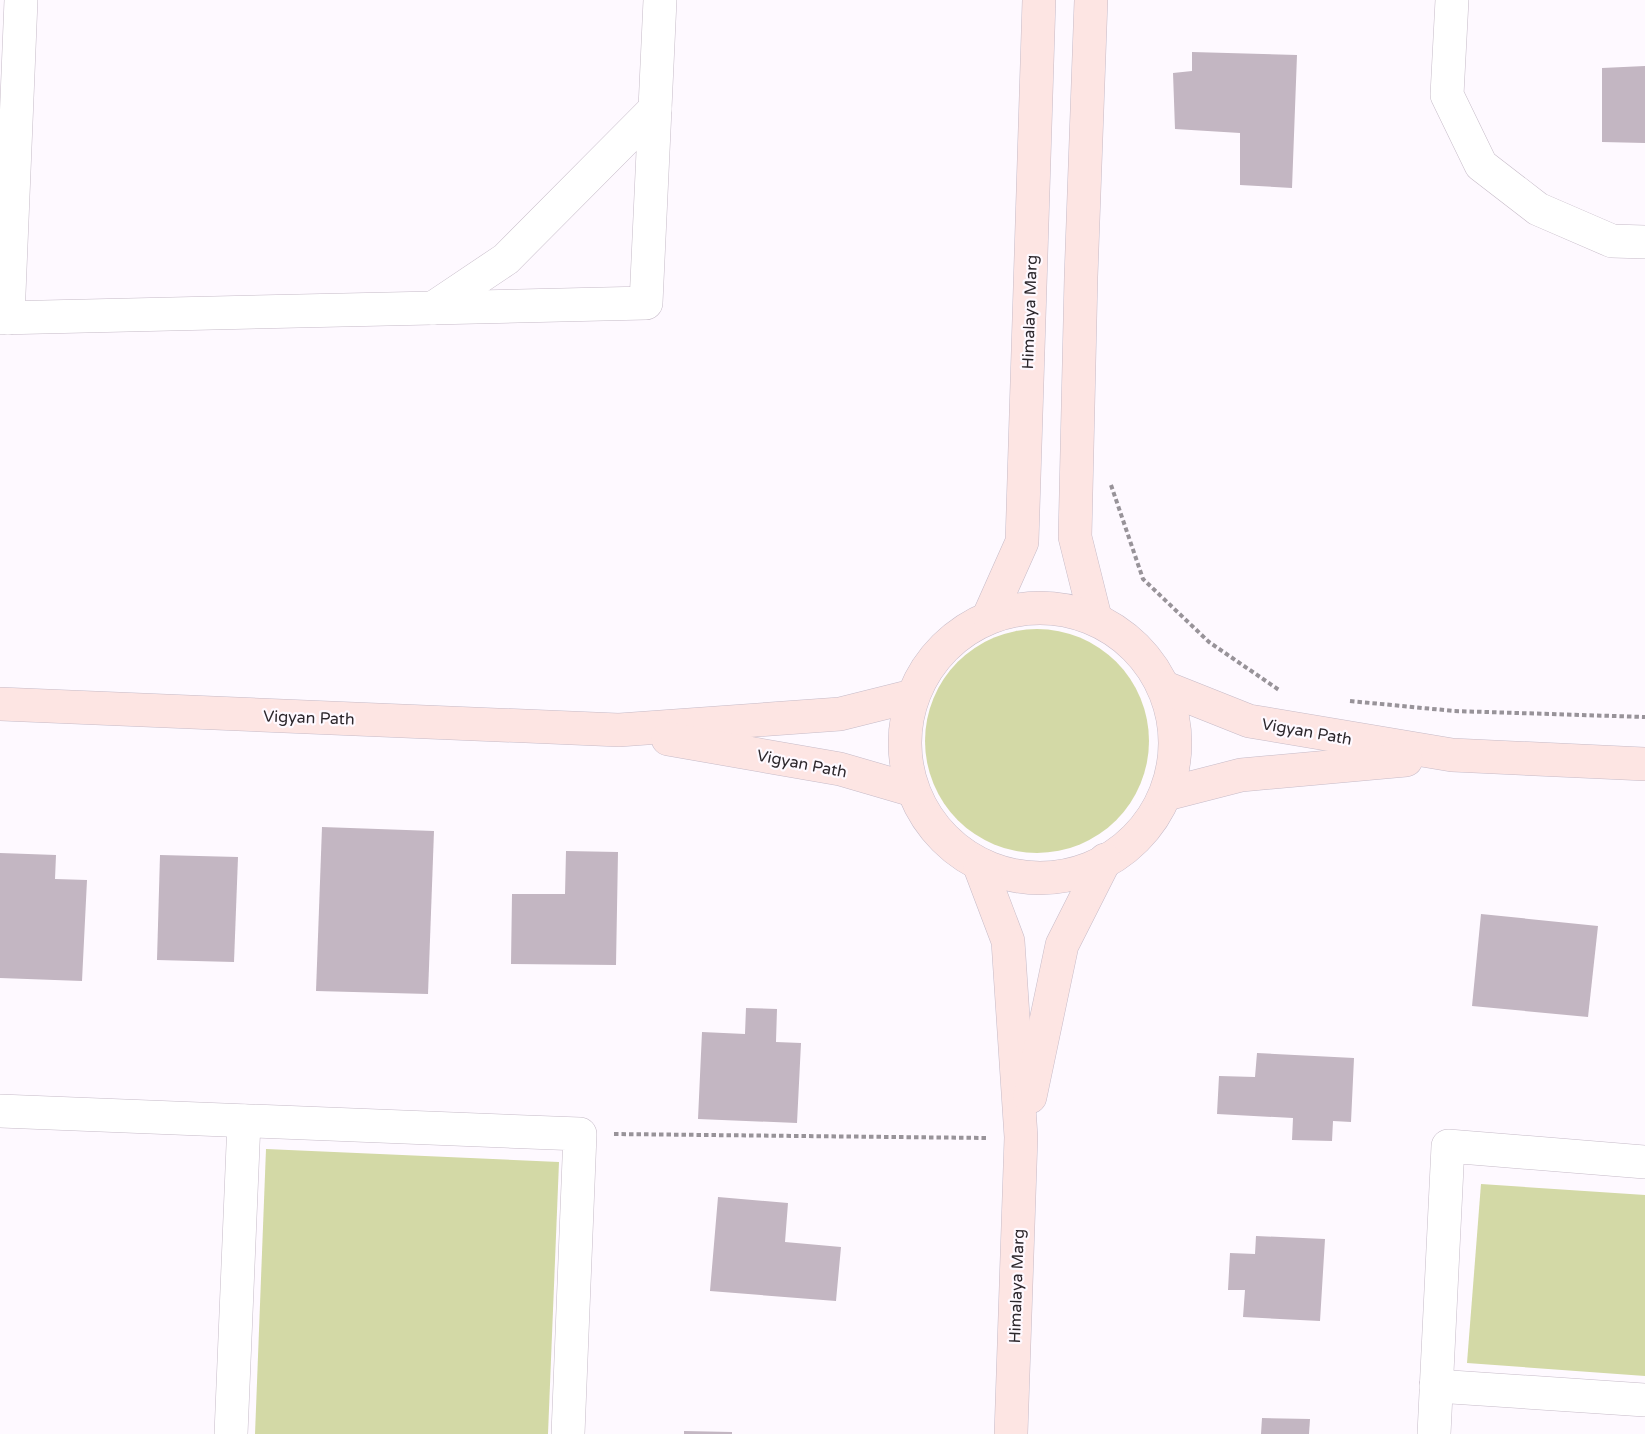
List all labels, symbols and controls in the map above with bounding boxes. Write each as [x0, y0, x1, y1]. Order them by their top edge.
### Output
street label: Himalaya Marg [1018, 254, 1042, 370]
street label: Vigyan Path [263, 706, 355, 730]
street label: Vigyan Path [1260, 714, 1354, 750]
street label: Vigyan Path [755, 745, 849, 783]
street label: Himalaya Marg [1005, 1228, 1029, 1344]

